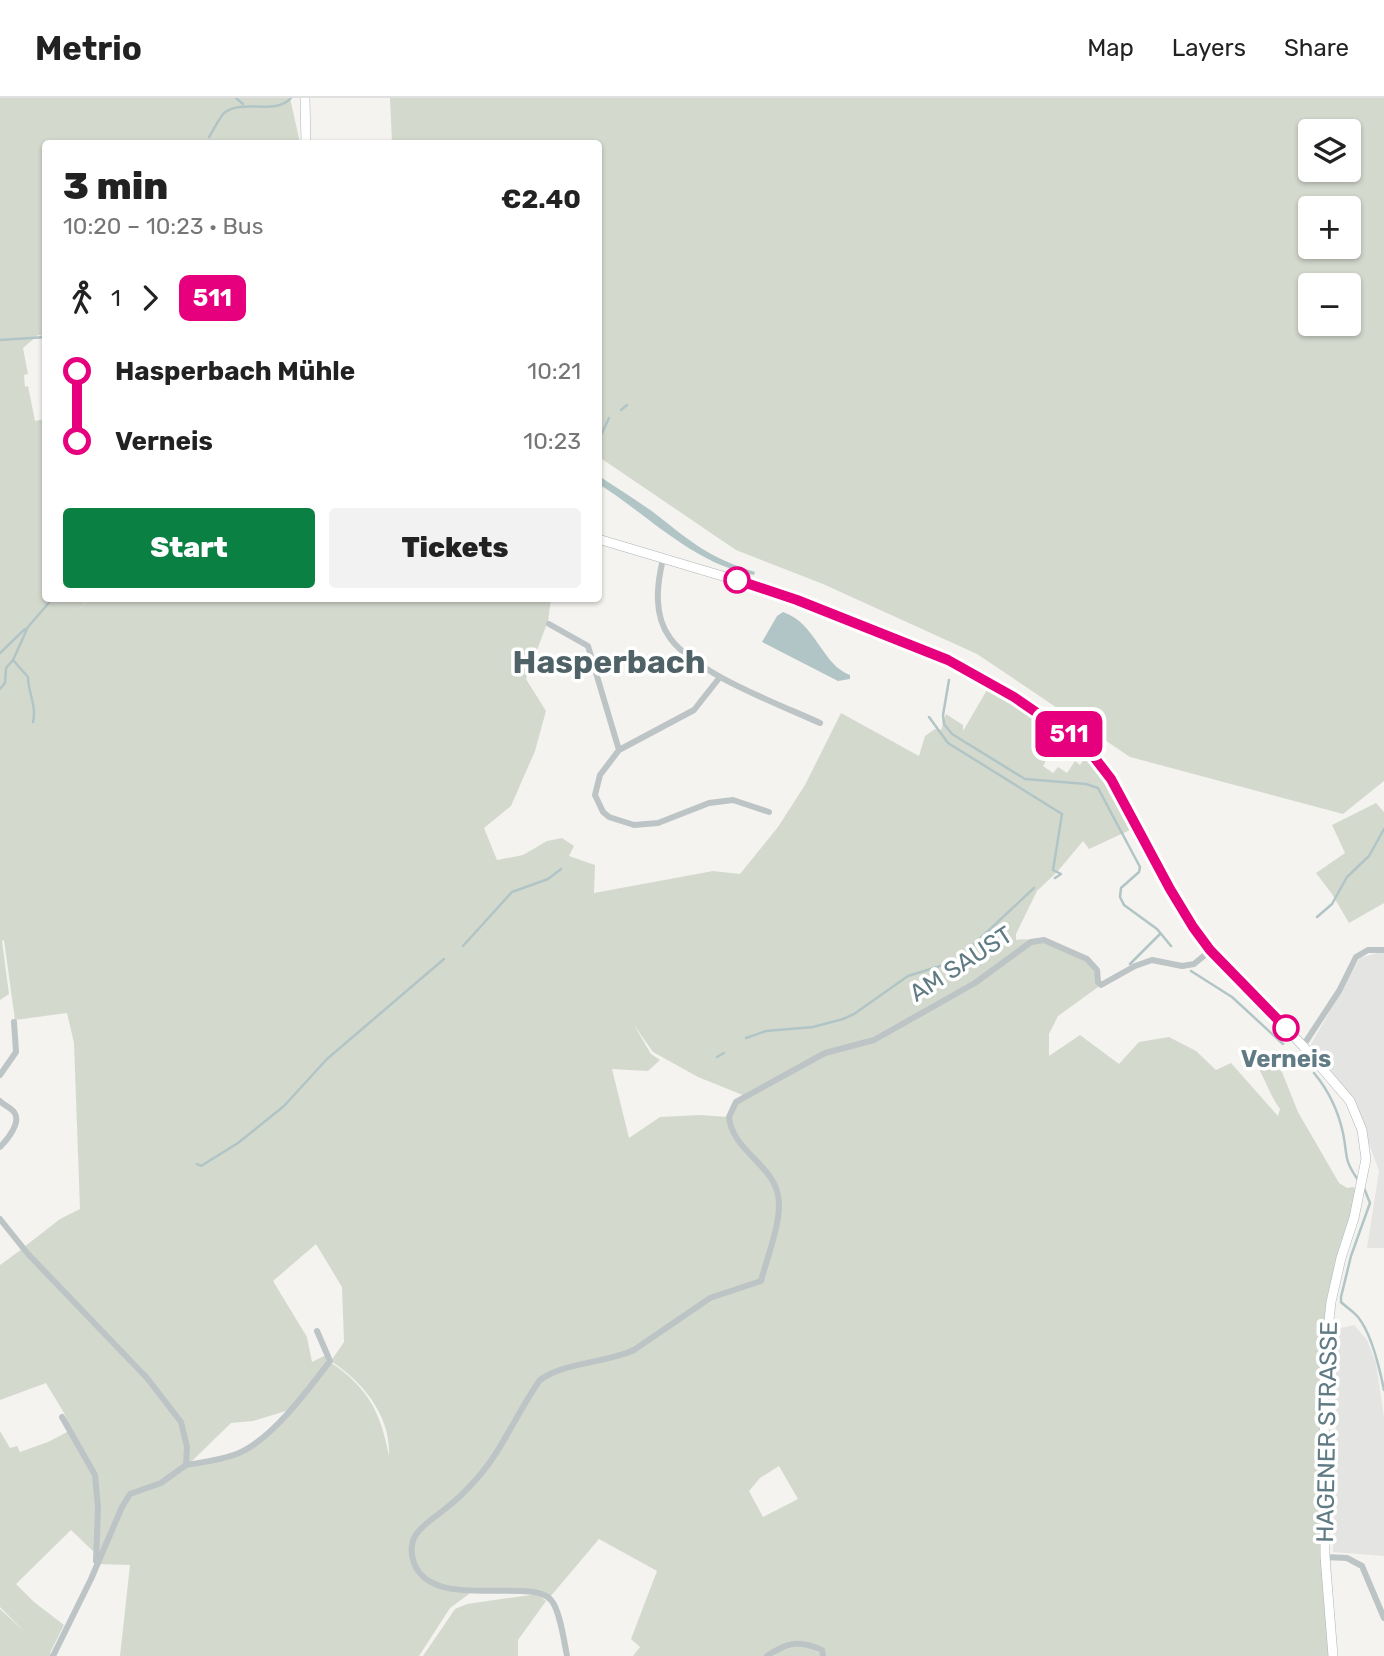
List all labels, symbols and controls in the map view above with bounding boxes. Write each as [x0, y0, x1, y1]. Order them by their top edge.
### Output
text: Metrio [35, 29, 142, 68]
text: Map [1087, 34, 1134, 62]
text: Layers [1172, 34, 1246, 62]
text: Share [1284, 34, 1349, 62]
map controls [1298, 119, 1361, 336]
button: layers [1298, 119, 1361, 182]
text: 3 min [63, 163, 168, 209]
text: €2.40 [501, 184, 581, 215]
button: + [1298, 196, 1361, 259]
text: 10:20 – 10:23 · Bus [63, 212, 263, 240]
button: − [1298, 273, 1361, 336]
icon: walk [63, 279, 101, 317]
icon: forward [131, 279, 169, 317]
text: 1 [111, 284, 121, 312]
text: 511 [193, 284, 232, 312]
text: Hasperbach Mühle [115, 356, 355, 387]
text: 10:21 [527, 357, 581, 385]
text: Verneis [115, 426, 213, 457]
text: 10:23 [523, 427, 581, 455]
button: Start [63, 508, 315, 588]
button: Tickets [329, 508, 581, 588]
unlabelled marker [724, 567, 750, 593]
district label: Hasperbach [513, 643, 705, 681]
line badge: 511 [1029, 711, 1109, 757]
text: 511 [1049, 720, 1089, 748]
street label: AM SAUST [904, 920, 1018, 1008]
marker: Verneis [1273, 1015, 1299, 1041]
place label: Verneis [1241, 1045, 1331, 1073]
street label: HAGENER STRASSE [1311, 1321, 1343, 1543]

